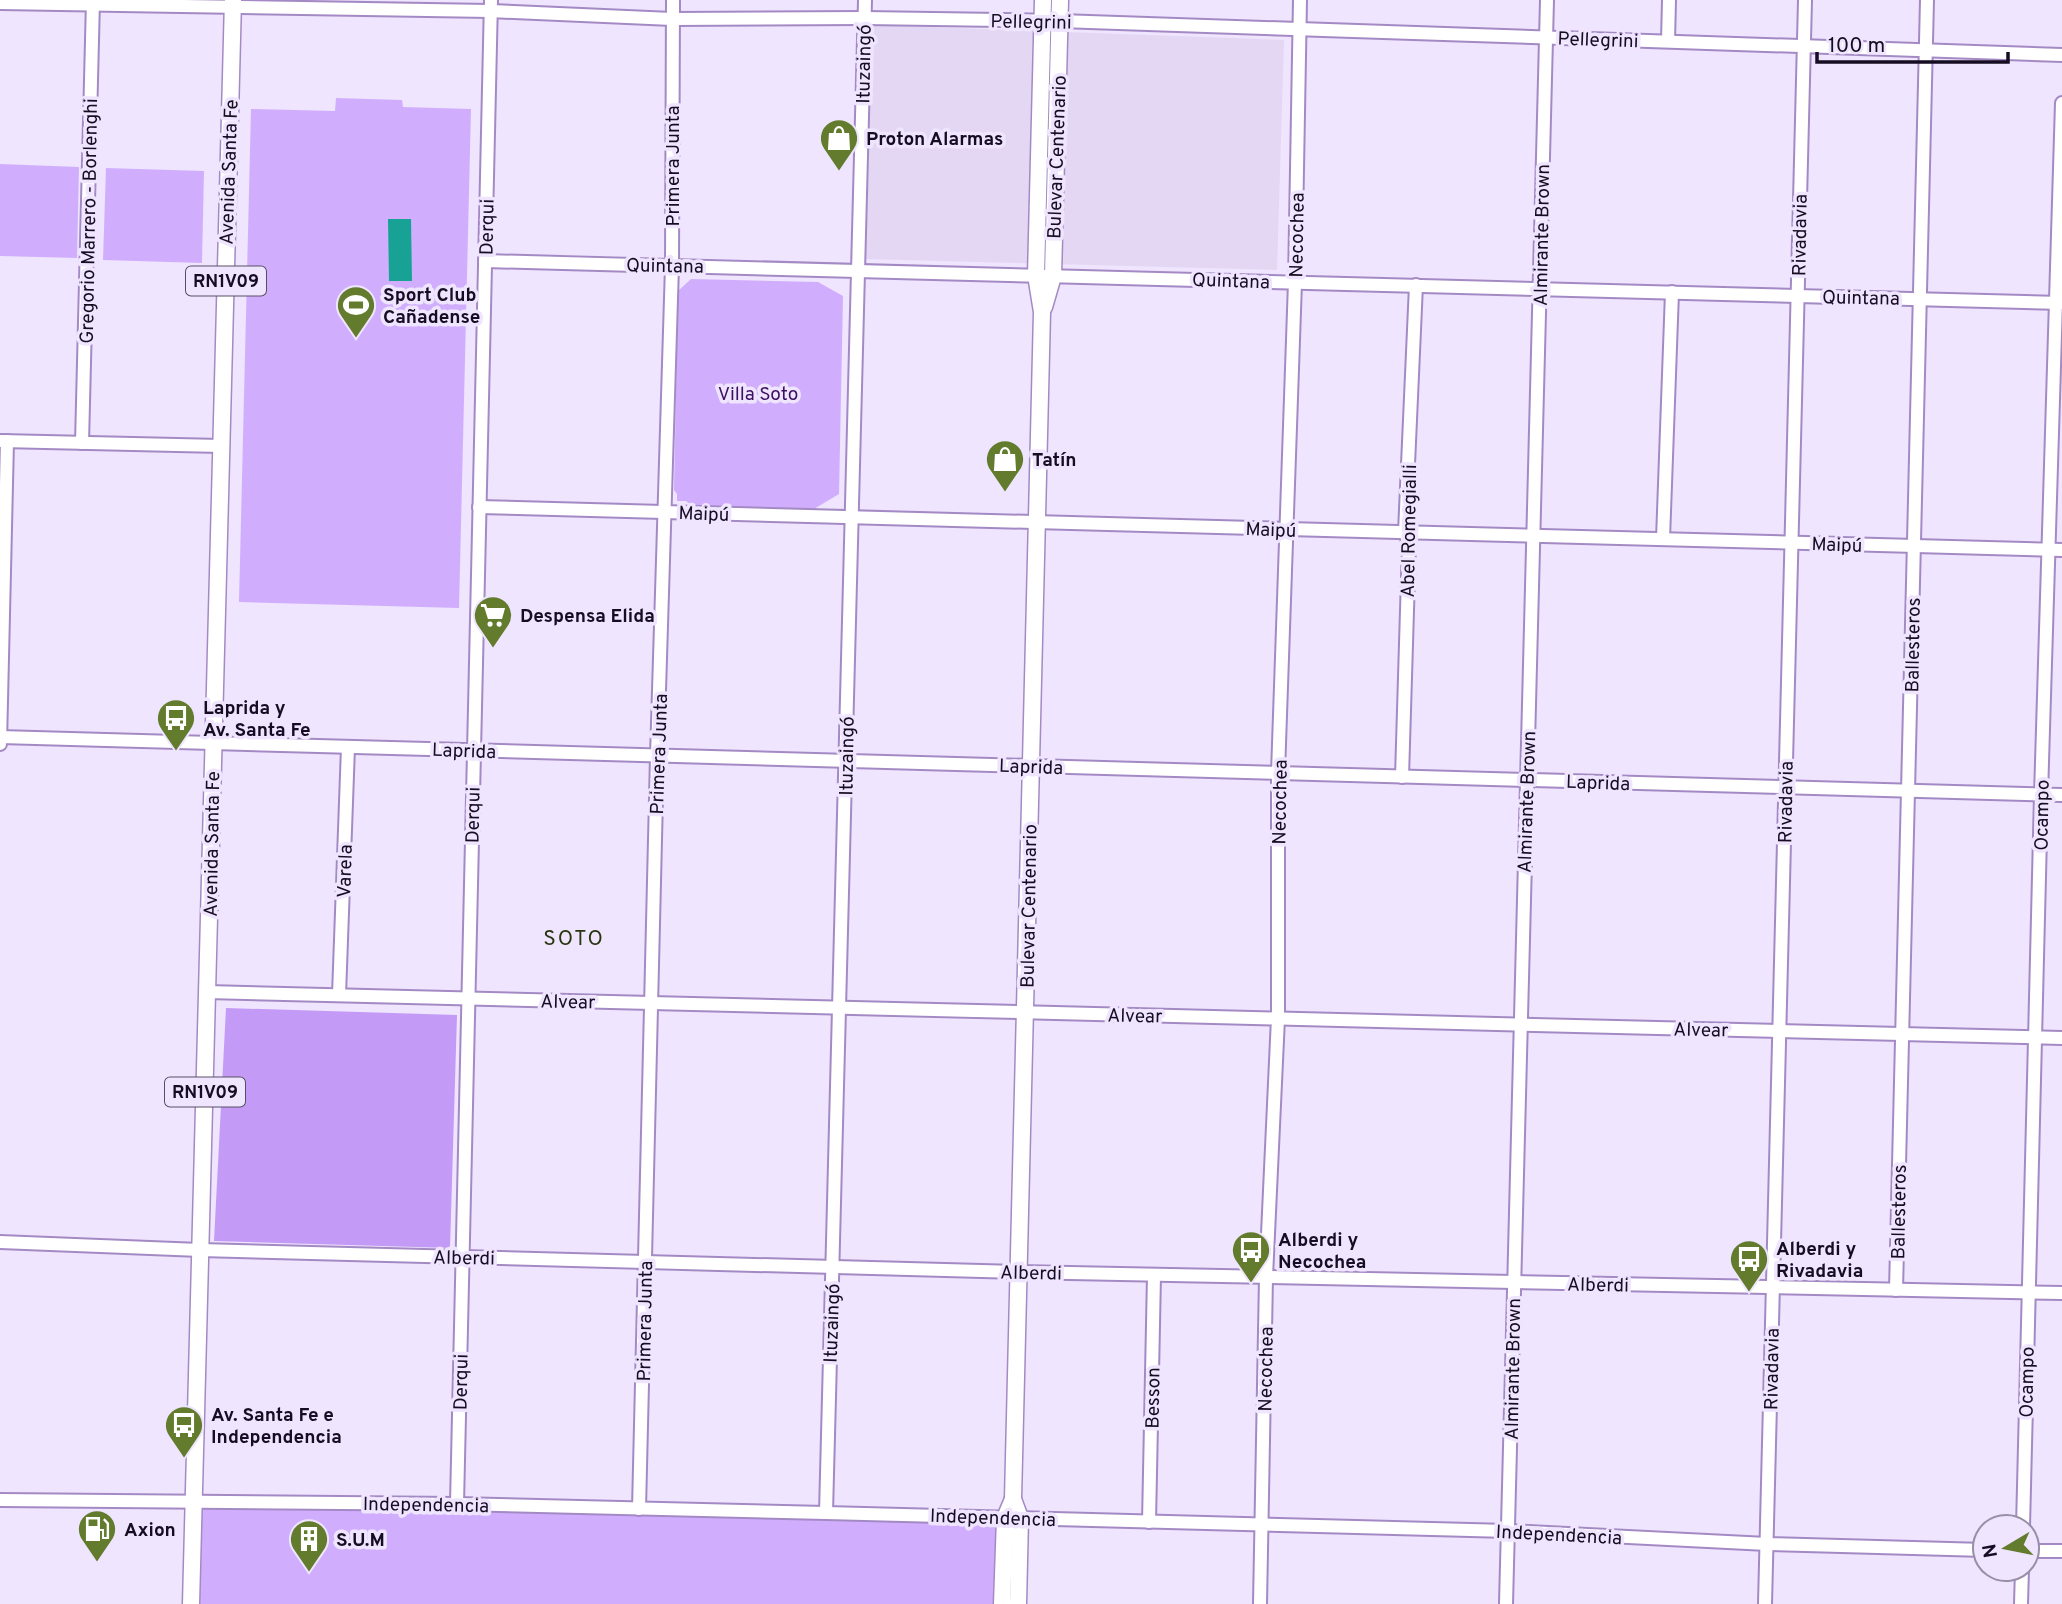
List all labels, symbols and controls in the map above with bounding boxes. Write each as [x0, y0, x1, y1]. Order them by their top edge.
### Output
street label: Pellegrini [990, 10, 1072, 36]
scale bar [1817, 21, 2008, 65]
street label: Ituzaingó [852, 24, 878, 104]
street label: Pellegrini [1557, 28, 1639, 54]
text: 100 m [1828, 33, 1885, 60]
street label: Bulevar Centenario [1043, 75, 1073, 239]
street label: Gregorio Marrero - Borlenghi [76, 98, 104, 344]
street label: Avenida Santa Fe [215, 99, 245, 245]
street label: Primera Junta [662, 106, 686, 226]
shop icon: Proton Alarmas [818, 117, 860, 172]
place label: Proton Alarmas [866, 128, 1003, 152]
street label: Almirante Brown [1530, 164, 1556, 306]
street label: Necochea [1285, 192, 1311, 278]
street label: Rivadavia [1788, 194, 1814, 276]
street label: Derqui [476, 199, 500, 255]
street label: Quintana [626, 254, 704, 280]
road number: RN1V09 [186, 267, 266, 296]
street label: Quintana [1192, 269, 1270, 295]
sports icon: Sport Club Cañadense [335, 284, 377, 339]
place label: Sport Club Cañadense [383, 284, 480, 330]
street label: Quintana [1822, 286, 1900, 312]
park label: Villa Soto [718, 383, 798, 407]
shop icon: Tatín [984, 438, 1026, 493]
place label: Tatín [1032, 449, 1077, 473]
street label: Abel Romegialli [1397, 464, 1423, 598]
street label: Maipú [678, 502, 730, 528]
street label: Maipú [1245, 518, 1297, 544]
street label: Maipú [1811, 533, 1863, 559]
supermarket icon: Despensa Elida [472, 594, 514, 649]
street label: Ballesteros [1901, 597, 1927, 693]
place label: Despensa Elida [520, 605, 655, 629]
street label: Primera Junta [646, 693, 674, 815]
bus stop icon: Laprida y Av. Santa Fe [155, 697, 197, 752]
place label: Laprida y Av. Santa Fe [203, 697, 311, 743]
street label: Ituzaingó [835, 716, 861, 796]
street label: Almirante Brown [1514, 731, 1542, 874]
street label: Laprida [431, 739, 496, 765]
street label: Laprida [998, 755, 1063, 781]
street label: Necochea [1268, 759, 1294, 845]
street label: Rivadavia [1774, 761, 1800, 843]
street label: Avenida Santa Fe [200, 771, 226, 917]
street label: Laprida [1565, 771, 1630, 797]
street label: Ocampo [2030, 779, 2056, 851]
street label: Derqui [462, 787, 486, 843]
street label: Bulevar Centenario [1017, 824, 1043, 988]
street label: Varela [333, 844, 359, 898]
district label: SOTO [543, 926, 605, 953]
street label: Alvear [540, 991, 596, 1015]
street label: Alvear [1107, 1005, 1163, 1029]
street label: Alvear [1673, 1019, 1729, 1043]
road number: RN1V09 [165, 1078, 245, 1106]
street label: Ballesteros [1887, 1164, 1913, 1260]
bus stop icon: Alberdi y Necochea [1230, 1229, 1272, 1284]
place label: Alberdi y Necochea [1278, 1229, 1366, 1275]
bus stop icon: Alberdi y Rivadavia [1728, 1238, 1770, 1293]
place label: Alberdi y Rivadavia [1776, 1238, 1863, 1284]
street label: Alberdi [433, 1246, 495, 1272]
street label: Primera Junta [633, 1260, 659, 1382]
street label: Alberdi [1000, 1261, 1062, 1287]
street label: Alberdi [1567, 1273, 1629, 1299]
street label: Ituzaingó [820, 1283, 846, 1363]
street label: Almirante Brown [1501, 1298, 1527, 1440]
street label: Necochea [1254, 1326, 1280, 1412]
street label: Rivadavia [1760, 1328, 1786, 1410]
street label: Ocampo [2015, 1346, 2041, 1418]
street label: Derqui [450, 1354, 474, 1410]
street label: Besson [1141, 1367, 1167, 1429]
bus stop icon: Av. Santa Fe e Independencia [163, 1404, 205, 1459]
place label: Av. Santa Fe e Independencia [211, 1404, 342, 1450]
street label: Independencia [363, 1493, 489, 1519]
street label: Independencia [929, 1505, 1056, 1533]
fuel station icon: Axion [76, 1508, 118, 1563]
north arrow [1971, 1513, 2041, 1583]
building icon: S.U.M [288, 1518, 330, 1573]
place label: Axion [124, 1519, 176, 1543]
street label: Independencia [1495, 1521, 1623, 1551]
place label: S.U.M [336, 1529, 385, 1553]
text: N [1978, 1542, 2004, 1559]

